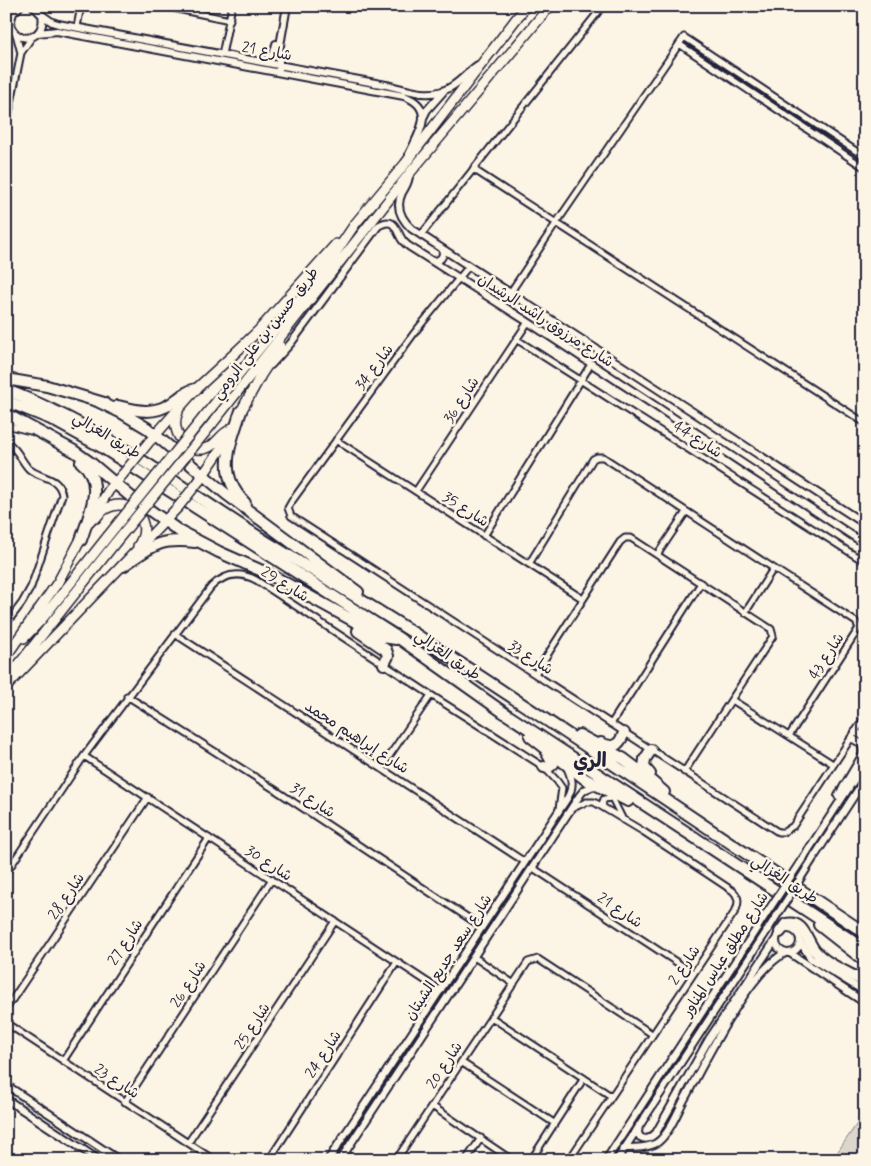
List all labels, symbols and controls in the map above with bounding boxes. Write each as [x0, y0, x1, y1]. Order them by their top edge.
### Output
street label: شارع 21 [240, 38, 293, 66]
street label: طريق حسين بن علي الرومي [208, 263, 325, 405]
street label: شارع مرزوق راشد الرشدان [474, 269, 617, 372]
street label: شارع 34 [351, 341, 399, 395]
street label: شارع 36 [439, 373, 484, 428]
street label: طريق الغزالي [68, 408, 144, 466]
street label: شارع 44 [669, 417, 726, 463]
street label: شارع 35 [438, 487, 492, 532]
street label: شارع 29 [257, 562, 312, 607]
street label: طريق الغزالي [410, 626, 484, 687]
street label: شارع 43 [804, 629, 849, 684]
street label: شارع 33 [504, 636, 557, 680]
street label: شارع إبراهيم محمد [300, 697, 412, 780]
district label: الري [573, 748, 607, 776]
street label: شارع 31 [286, 779, 339, 823]
street label: شارع 30 [241, 841, 296, 886]
street label: طريق الغزالي [746, 851, 822, 911]
street label: شارع 28 [44, 869, 90, 924]
street label: شارع 21 [593, 888, 646, 933]
street label: شارع مطلق عباس المناور [677, 888, 774, 1022]
street label: شارع سعد جديع الشيتان [401, 891, 497, 1024]
street label: شارع 27 [103, 916, 148, 970]
street label: شارع 2 [664, 942, 705, 989]
street label: شارع 26 [166, 957, 211, 1012]
street label: شارع 25 [230, 999, 275, 1054]
street label: شارع 24 [301, 1027, 347, 1082]
street label: شارع 20 [422, 1038, 468, 1093]
street label: شارع 23 [90, 1060, 143, 1104]

